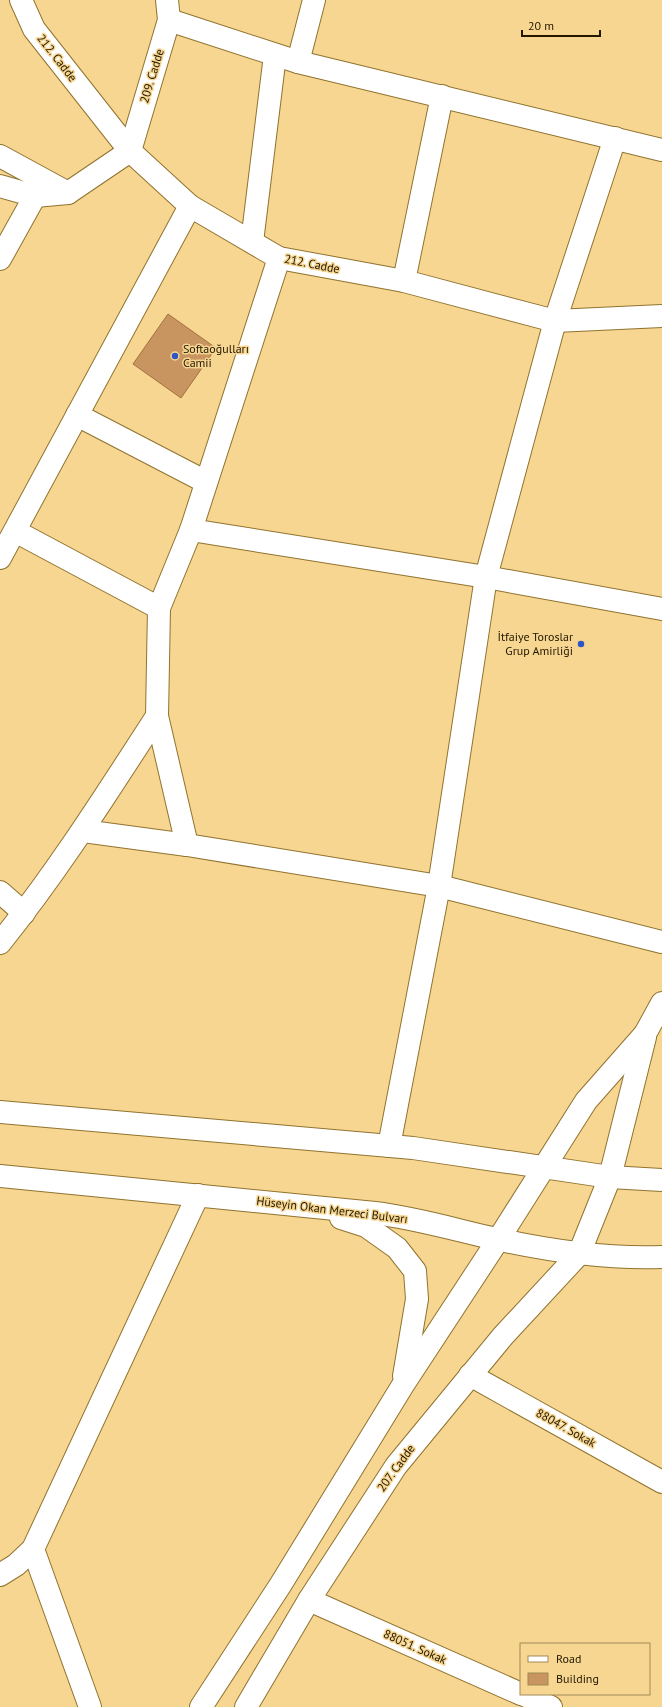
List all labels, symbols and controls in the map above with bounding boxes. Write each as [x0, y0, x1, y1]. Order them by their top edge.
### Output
scale bar [522, 12, 600, 38]
text: 20 m [528, 18, 554, 33]
street label: 212. Cadde [34, 31, 81, 84]
street label: 209. Cadde [136, 47, 167, 105]
street label: 212. Cadde [283, 251, 341, 276]
place label: Softaoğulları Camii [183, 341, 249, 370]
marker: Softaoğulları Camii [170, 351, 180, 361]
place label: İtfaiye Toroslar Grup Amirliği [497, 629, 573, 658]
marker: İtfaiye Toroslar Grup Amirliği [576, 639, 586, 649]
street label: Hüseyin Okan Merzeci Bulvarı [256, 1193, 409, 1226]
street label: 88047. Sokak [534, 1405, 599, 1450]
street label: 207. Cadde [373, 1441, 418, 1494]
street label: 88051. Sokak [381, 1626, 449, 1667]
legend [520, 1643, 650, 1695]
text: Road [556, 1651, 581, 1666]
text: Building [556, 1671, 599, 1686]

